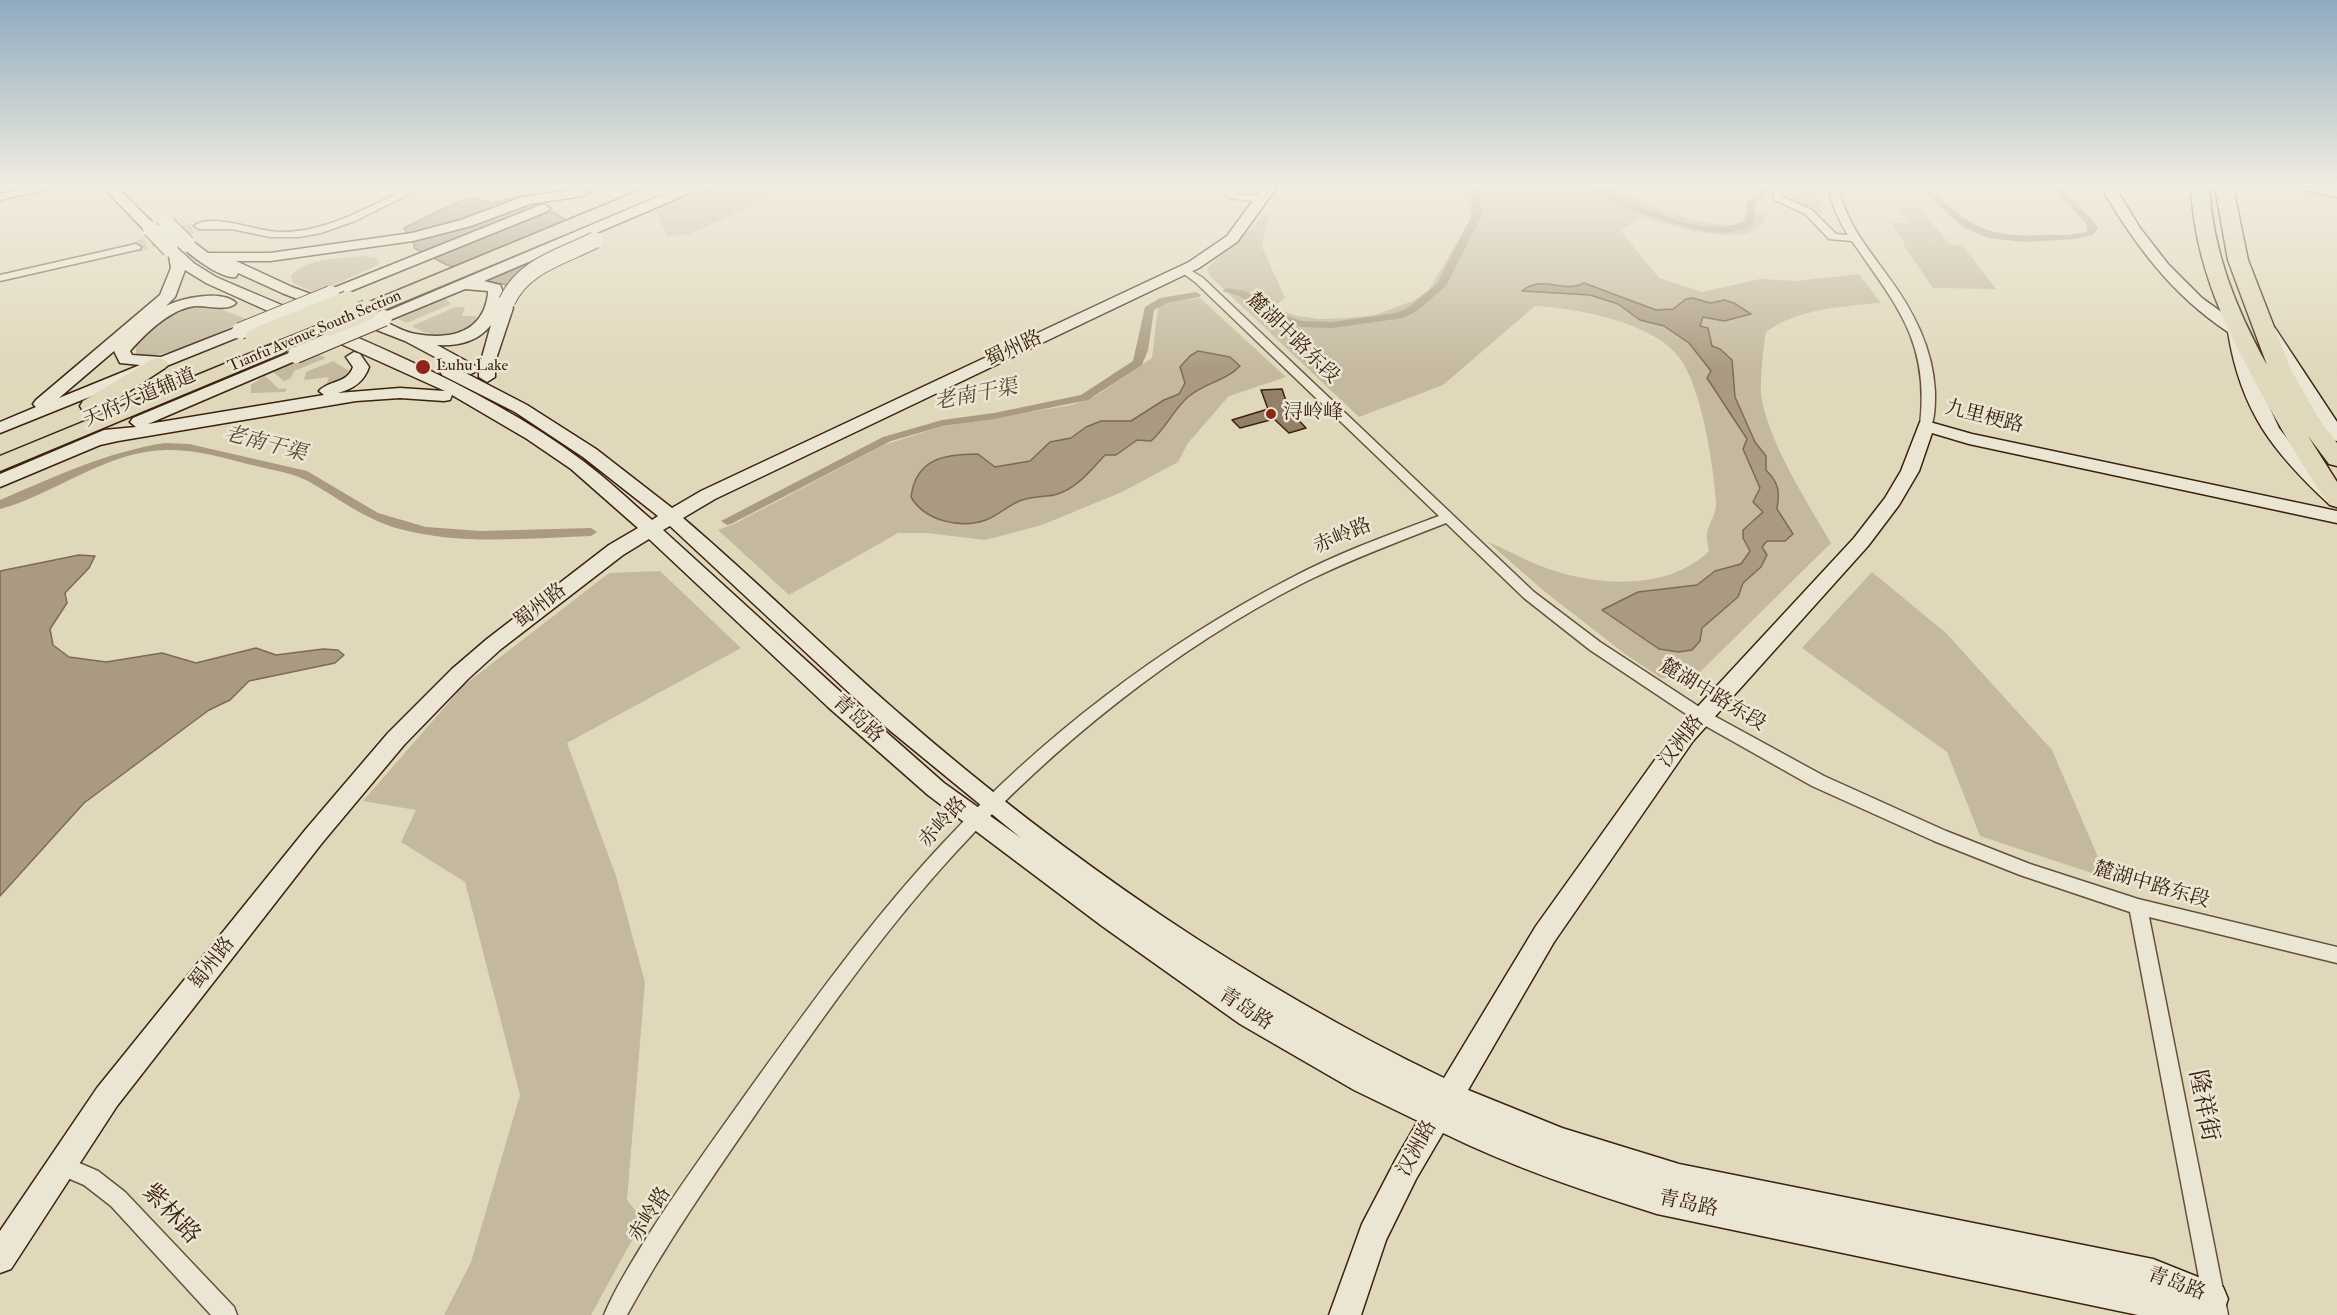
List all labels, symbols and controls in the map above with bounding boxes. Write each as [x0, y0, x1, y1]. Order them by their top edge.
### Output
street label: Tianfu Avenue South Section [225, 287, 405, 377]
street label: 麓湖中路东段 [1241, 289, 1343, 389]
street label: 蜀州路 [982, 326, 1046, 374]
place label: Luhu Lake [436, 357, 508, 377]
marker: Luhu Lake [414, 358, 432, 376]
street label: 天府大道辅道 [80, 365, 200, 433]
water label: 老南干渠 [932, 376, 1020, 416]
street label: 九里梗路 [1942, 397, 2026, 439]
place label: 浔岭峰 [1283, 402, 1343, 426]
marker: 浔岭峰 [1264, 407, 1278, 421]
water label: 老南干渠 [221, 422, 309, 468]
street label: 赤岭路 [1311, 514, 1375, 560]
street label: 蜀州路 [510, 579, 572, 635]
street label: 麓湖中路东段 [1654, 655, 1770, 737]
street label: 青岛路 [827, 691, 887, 749]
street label: 汉洲路 [1654, 711, 1710, 773]
street label: 赤岭路 [915, 793, 973, 853]
street label: 麓湖中路东段 [2090, 858, 2212, 914]
street label: 蜀州路 [185, 933, 241, 995]
street label: 青岛路 [1213, 984, 1277, 1036]
street label: 隆祥街 [2181, 1068, 2223, 1144]
street label: 汉洲路 [1393, 1117, 1443, 1181]
street label: 紫林路 [135, 1179, 205, 1251]
street label: 赤岭路 [625, 1183, 677, 1247]
street label: 青岛路 [1656, 1187, 1720, 1223]
street label: 青岛路 [2144, 1263, 2208, 1307]

